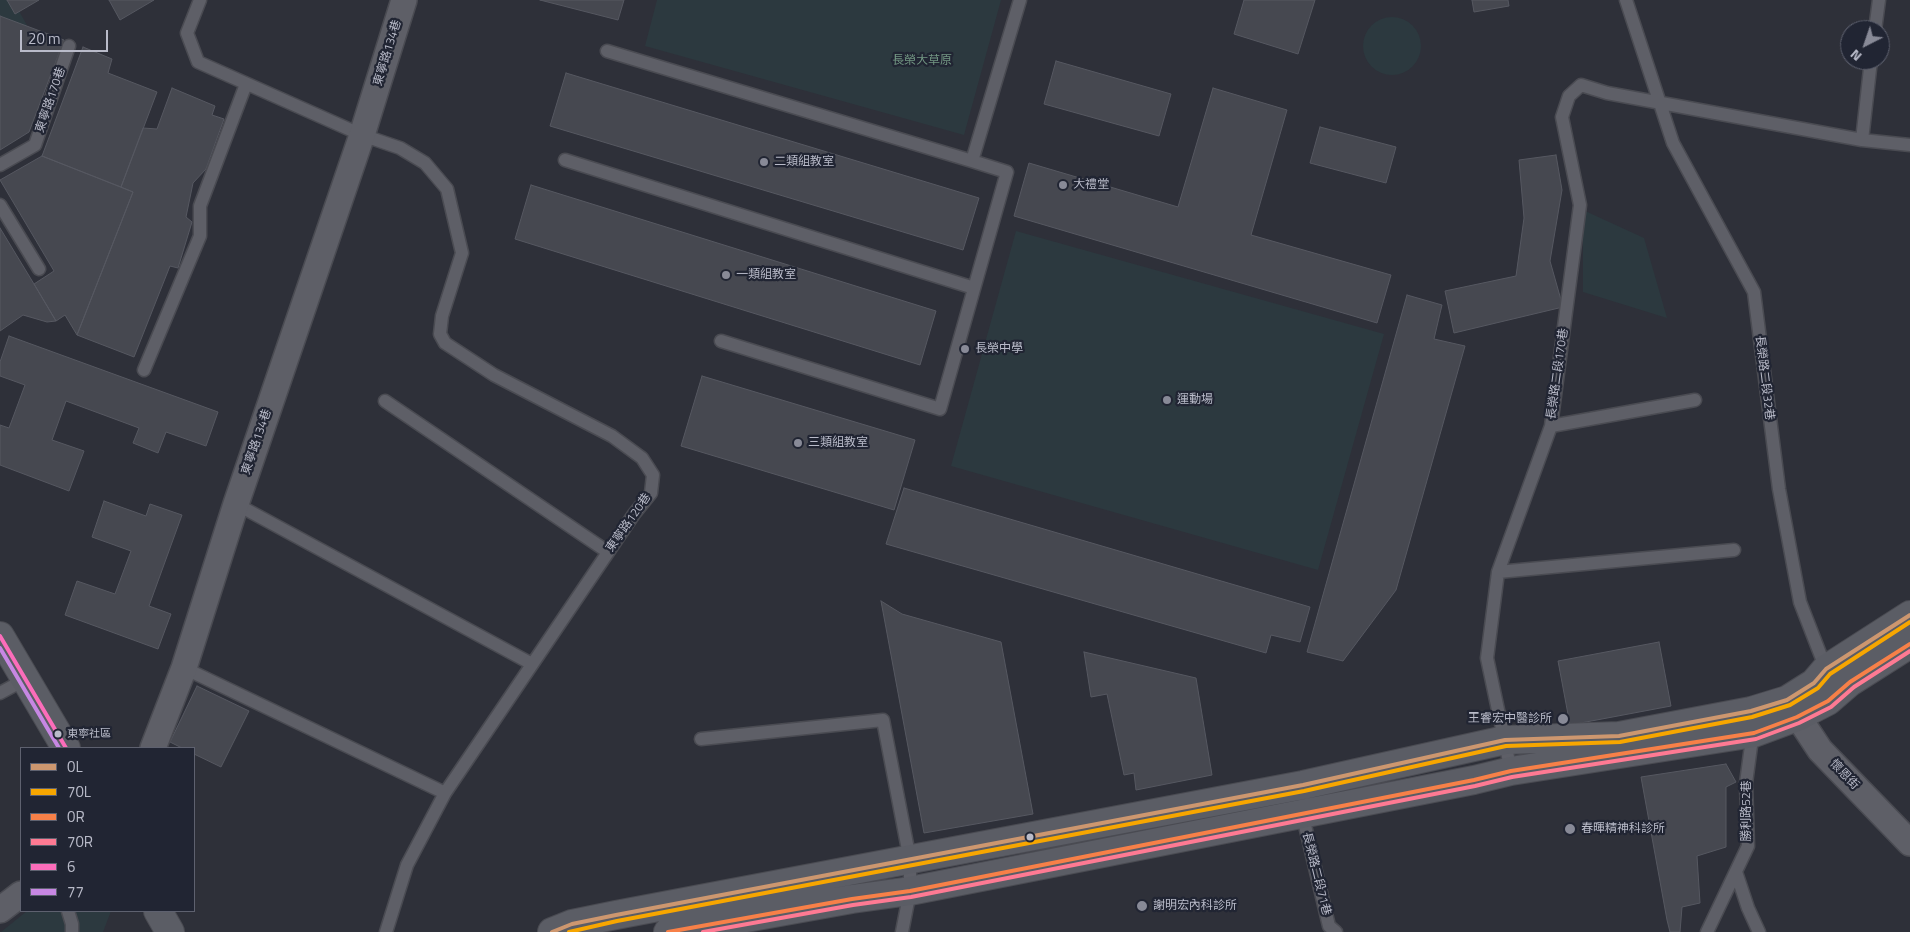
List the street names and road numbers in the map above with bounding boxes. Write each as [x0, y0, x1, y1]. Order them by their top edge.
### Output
street label: 東寧路134巷 [371, 18, 405, 88]
street label: 東寧路170巷 [33, 65, 69, 135]
street label: 長榮路二段170巷 [1544, 327, 1572, 421]
street label: 長榮路二段32巷 [1752, 335, 1776, 421]
street label: 東寧路134巷 [239, 407, 275, 477]
street label: 東寧路120巷 [604, 491, 654, 555]
street label: 懷恩街 [1826, 757, 1862, 793]
street label: 勝利路52巷 [1740, 780, 1754, 842]
street label: 長榮路二段71巷 [1299, 831, 1333, 917]

